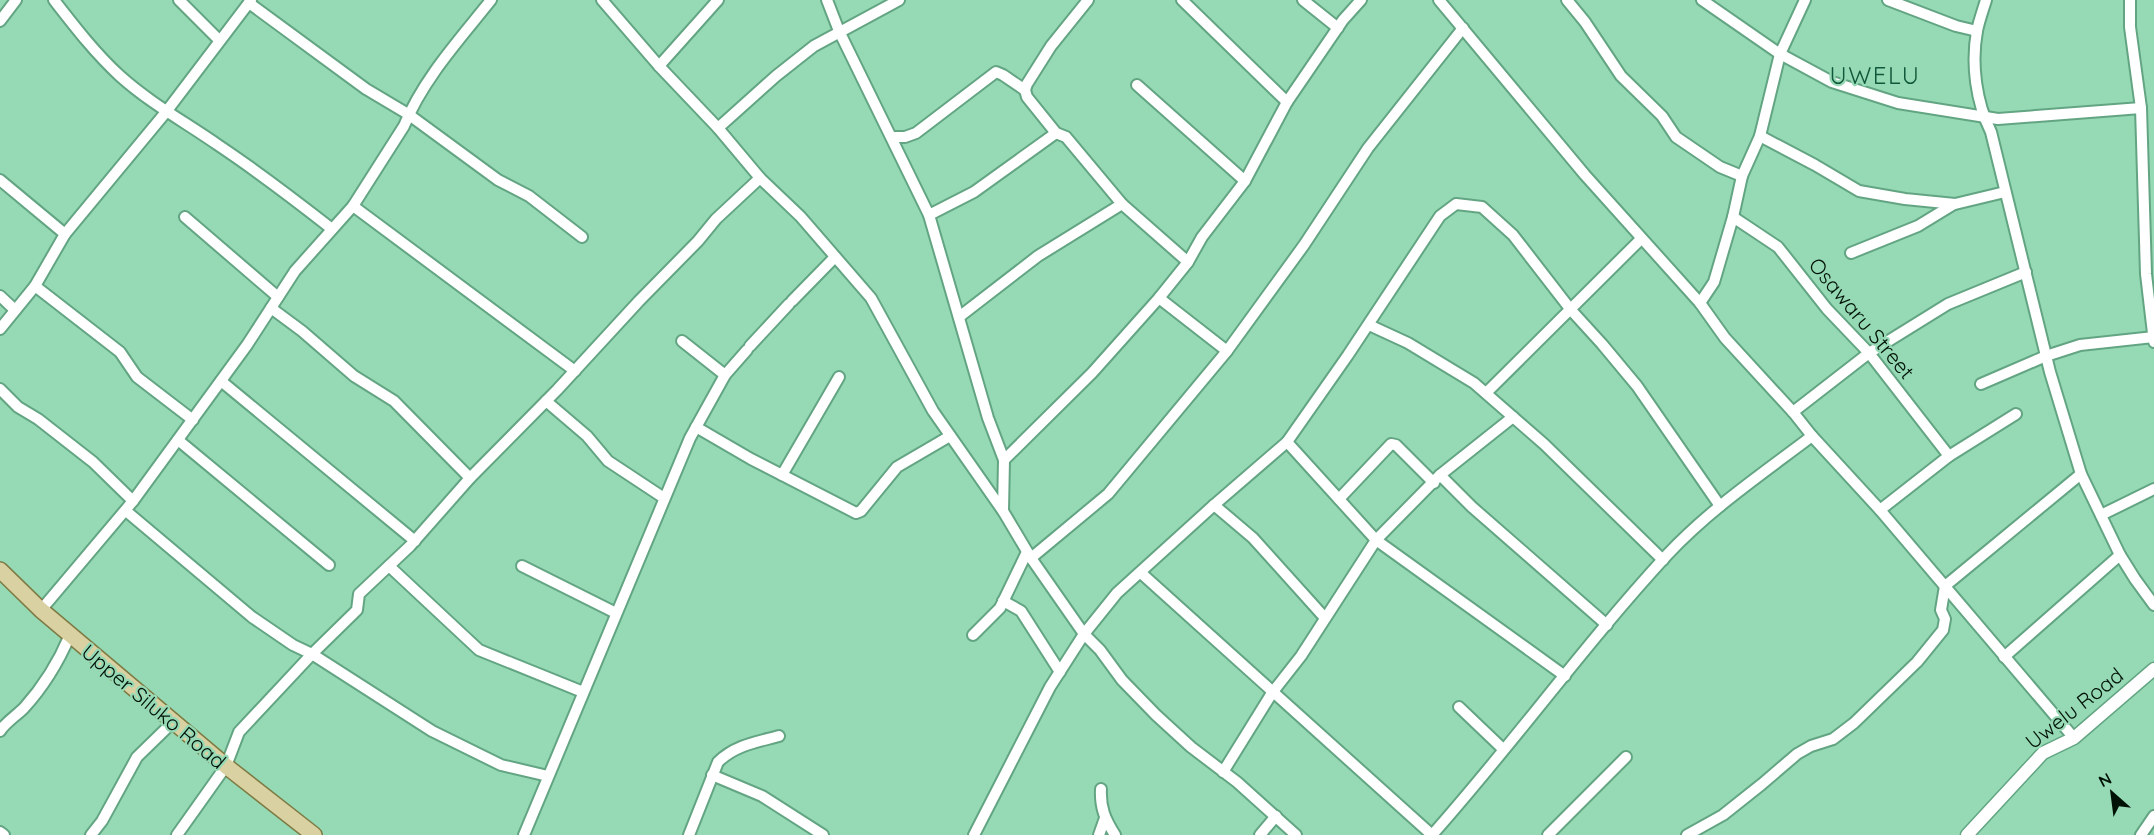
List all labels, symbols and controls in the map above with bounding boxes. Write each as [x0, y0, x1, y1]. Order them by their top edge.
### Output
district label: UWELU [1830, 60, 1920, 90]
street label: Osawaru Street [1804, 252, 1920, 384]
street label: Upper Siluko Road [77, 638, 231, 774]
street label: Uwelu Road [2020, 662, 2128, 754]
north arrow [2082, 763, 2142, 823]
text: N [2095, 768, 2115, 791]

